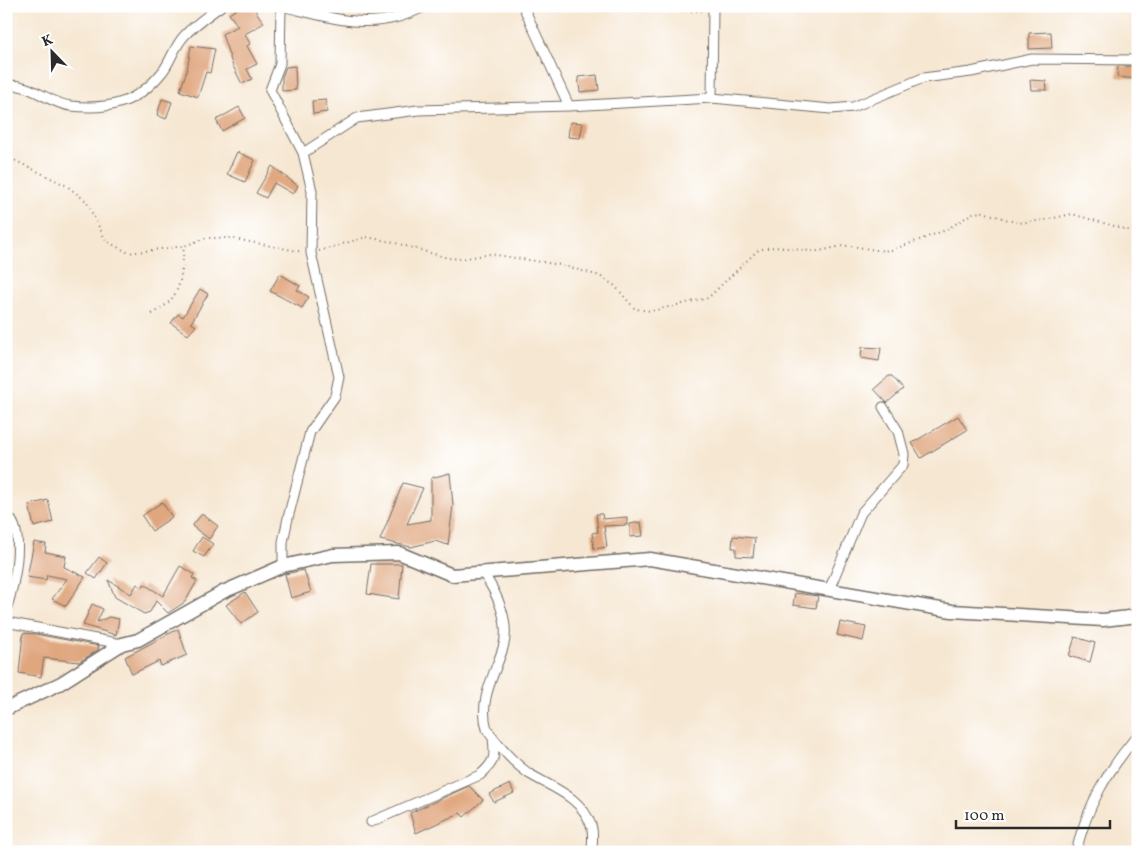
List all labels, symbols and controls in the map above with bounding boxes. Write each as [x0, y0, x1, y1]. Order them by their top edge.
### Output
north arrow [28, 28, 78, 78]
text: K [39, 31, 56, 52]
scale bar [956, 798, 1110, 830]
text: 100 m [964, 806, 1004, 827]

